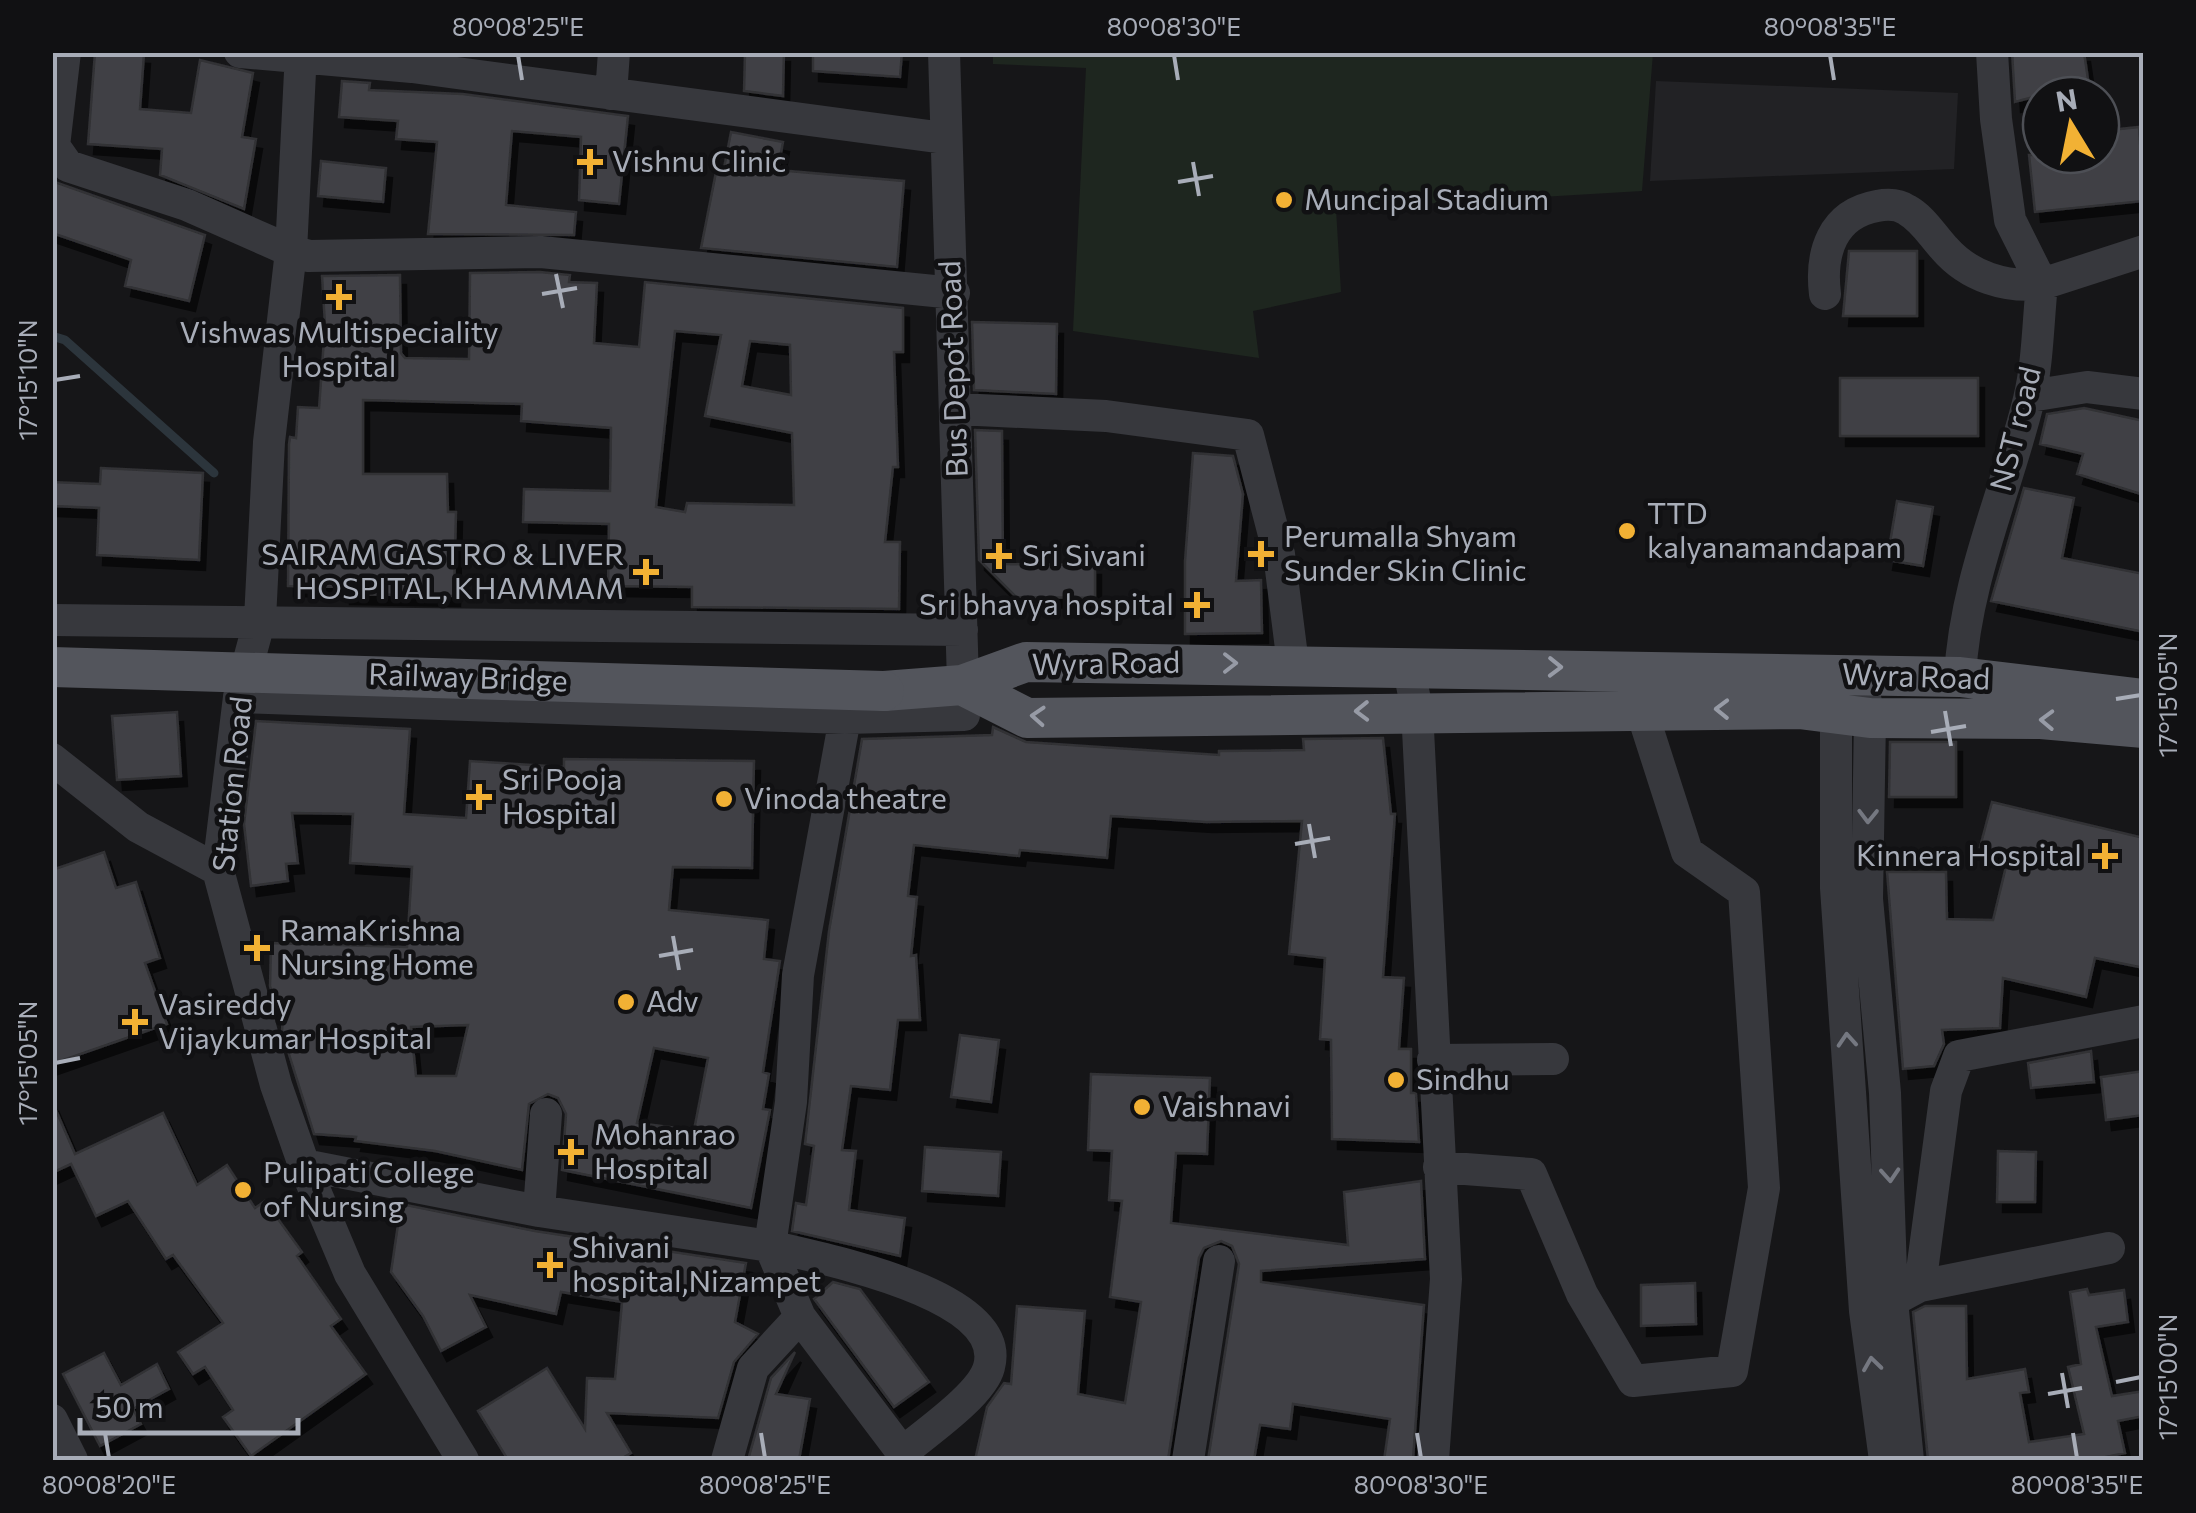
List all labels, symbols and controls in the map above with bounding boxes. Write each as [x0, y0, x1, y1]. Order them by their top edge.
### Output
text: 80°08'25"E [452, 11, 584, 41]
text: 80°08'30"E [1107, 11, 1241, 41]
text: 80°08'35"E [1764, 11, 1896, 41]
north arrow [2021, 75, 2121, 175]
text: N [2053, 81, 2080, 118]
place label: Vishnu Clinic [612, 141, 786, 178]
marker: Vishnu Clinic [577, 149, 603, 175]
place label: Muncipal Stadium [1304, 179, 1549, 216]
marker: Muncipal Stadium [1273, 189, 1295, 211]
street label: Bus Depot Road [929, 260, 974, 478]
marker: Vishwas Multispeciality Hospital [326, 284, 352, 310]
place label: Vishwas Multispeciality Hospital [179, 312, 499, 383]
text: 17°15'10"N [12, 319, 42, 441]
street label: NST road [1980, 362, 2047, 495]
place label: TTD kalyanamandapam [1647, 493, 1902, 564]
place label: Perumalla Shyam Sunder Skin Clinic [1284, 516, 1527, 587]
marker: TTD kalyanamandapam [1616, 520, 1638, 542]
place label: SAIRAM GASTRO & LIVER HOSPITAL, KHAMMAM [261, 534, 624, 605]
place label: Sri Sivani [1022, 535, 1146, 572]
marker: Perumalla Shyam Sunder Skin Clinic [1248, 541, 1274, 567]
marker: Sri Sivani [986, 543, 1012, 569]
marker: SAIRAM GASTRO & LIVER HOSPITAL, KHAMMAM [633, 559, 659, 585]
place label: Sri bhavya hospital [919, 584, 1174, 621]
marker: Sri bhavya hospital [1184, 592, 1210, 618]
text: 17°15'05"N [2152, 633, 2182, 757]
street label: Wyra Road [1031, 642, 1180, 681]
one-way arrow [1224, 652, 1239, 674]
street label: Wyra Road [1841, 653, 1991, 696]
street label: Railway Bridge [368, 654, 568, 697]
one-way arrow [1548, 656, 1564, 678]
street label: Station Road [203, 694, 258, 873]
one-way arrow [1714, 698, 1730, 719]
one-way arrow [1354, 701, 1370, 722]
one-way arrow [1030, 706, 1046, 728]
one-way arrow [2038, 710, 2054, 731]
place label: Sri Pooja Hospital [502, 759, 623, 830]
place label: Vinoda theatre [744, 778, 947, 815]
marker: Sri Pooja Hospital [466, 784, 492, 810]
marker: Vinoda theatre [713, 788, 735, 810]
one-way arrow [1858, 808, 1879, 824]
place label: Kinnera Hospital [1856, 835, 2082, 872]
marker: Kinnera Hospital [2092, 843, 2118, 869]
place label: RamaKrishna Nursing Home [280, 910, 474, 981]
marker: RamaKrishna Nursing Home [244, 935, 270, 961]
place label: Adv [646, 981, 699, 1018]
place label: Vasireddy Vijaykumar Hospital [158, 984, 432, 1055]
marker: Adv [615, 991, 637, 1013]
text: 17°15'05"N [12, 1001, 42, 1125]
marker: Vasireddy Vijaykumar Hospital [122, 1009, 148, 1035]
one-way arrow [1836, 1031, 1858, 1047]
place label: Sindhu [1416, 1059, 1510, 1096]
marker: Sindhu [1385, 1069, 1407, 1091]
place label: Vaishnavi [1162, 1086, 1291, 1123]
marker: Vaishnavi [1131, 1096, 1153, 1118]
place label: Mohanrao Hospital [594, 1114, 736, 1185]
marker: Mohanrao Hospital [558, 1139, 584, 1165]
place label: Pulipati College of Nursing [263, 1152, 474, 1223]
one-way arrow [1879, 1167, 1900, 1183]
marker: Pulipati College of Nursing [232, 1179, 254, 1201]
place label: Shivani hospital,Nizampet [572, 1227, 821, 1298]
marker: Shivani hospital,Nizampet [537, 1252, 563, 1278]
text: 17°15'00"N [2152, 1314, 2182, 1440]
one-way arrow [1863, 1355, 1884, 1372]
scale bar [80, 1373, 298, 1435]
text: 50 m [95, 1387, 164, 1424]
text: 80°08'20"E [42, 1469, 176, 1499]
text: 80°08'25"E [699, 1469, 831, 1499]
text: 80°08'30"E [1354, 1469, 1488, 1499]
text: 80°08'35"E [2011, 1469, 2143, 1499]

